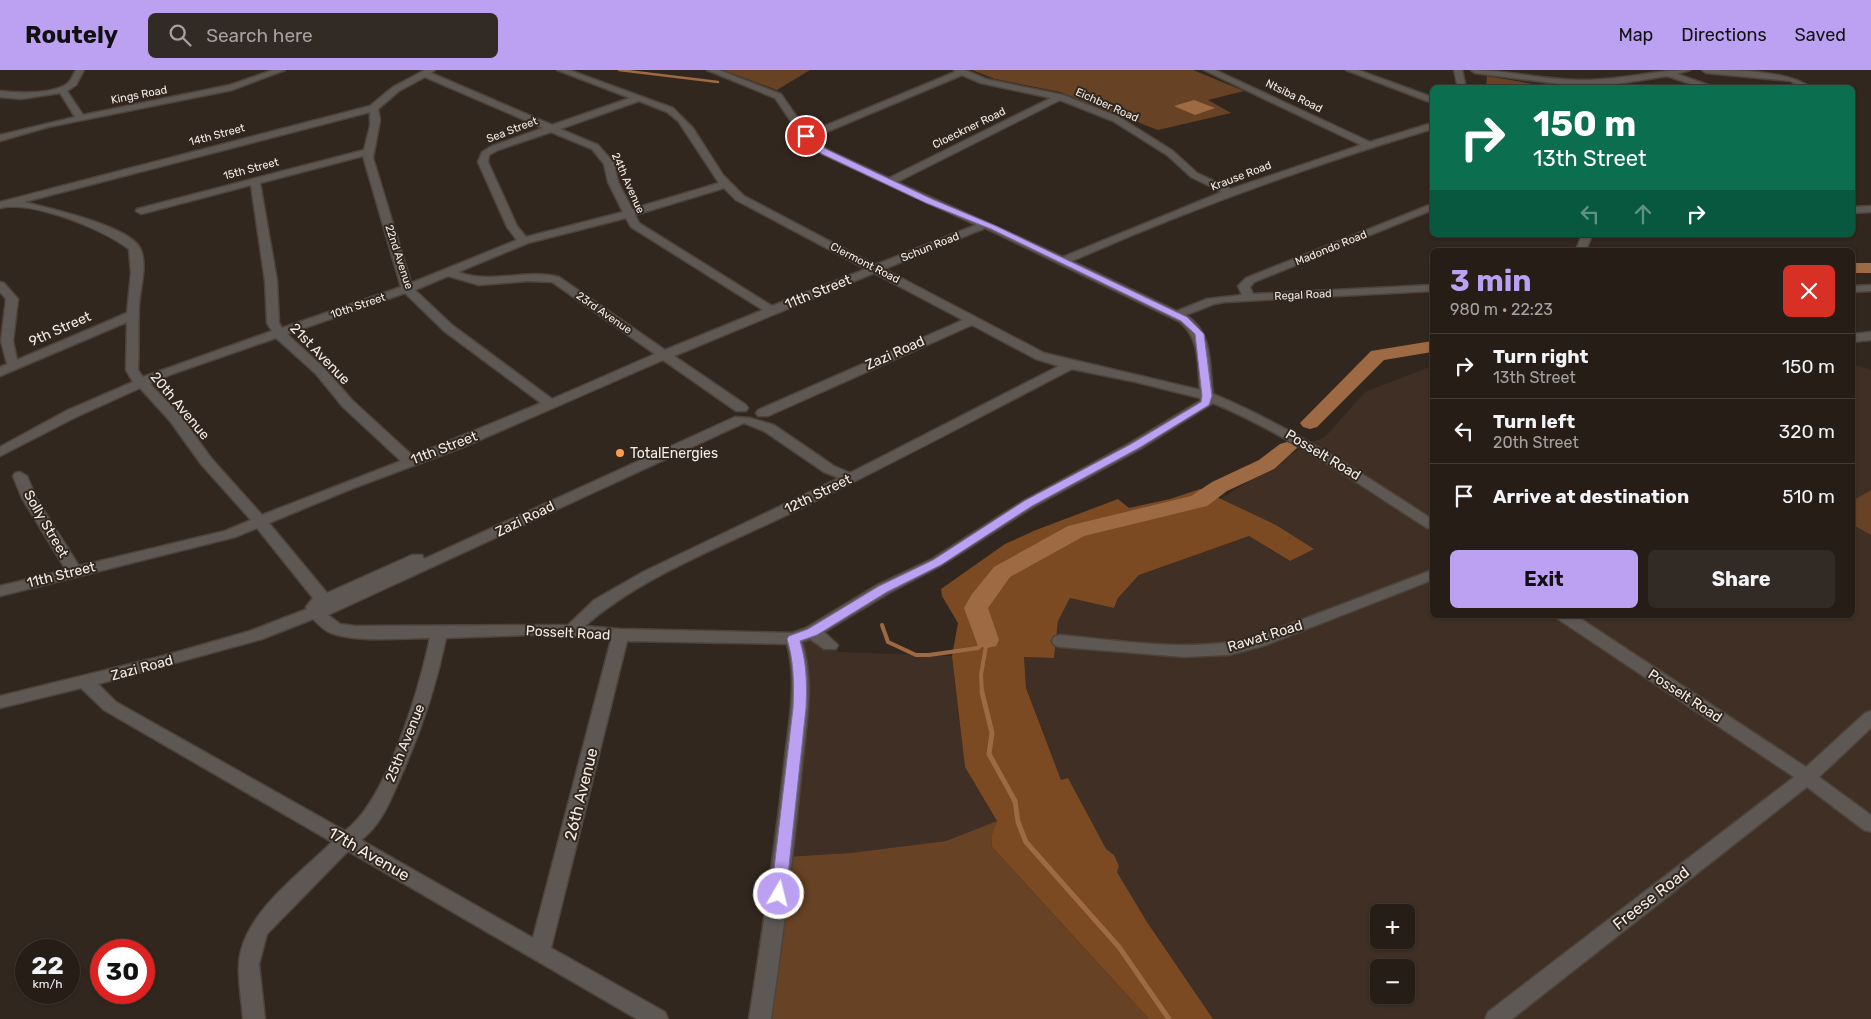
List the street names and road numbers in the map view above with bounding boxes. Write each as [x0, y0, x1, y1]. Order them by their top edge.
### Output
street label: Ntsiba Road [1263, 77, 1325, 115]
street label: Kings Road [110, 83, 168, 107]
street label: Eichber Road [1074, 85, 1140, 125]
street label: Cloeckner Road [930, 105, 1008, 151]
street label: Sea Street [485, 114, 540, 146]
street label: 14th Street [188, 121, 247, 149]
street label: 24th Avenue [609, 151, 647, 215]
street label: 15th Street [222, 155, 281, 183]
street label: Krause Road [1209, 158, 1273, 194]
street label: 22nd Avenue [382, 223, 416, 291]
street label: Madondo Road [1293, 228, 1369, 268]
street label: Schun Road [899, 229, 961, 265]
street label: Clermont Road [828, 240, 902, 286]
street label: 11th Street [782, 271, 854, 313]
street label: Regal Road [1274, 287, 1332, 303]
street label: 23rd Avenue [574, 289, 634, 337]
street label: 10th Street [329, 290, 388, 321]
street label: 9th Street [26, 308, 94, 350]
street label: 21st Avenue [286, 320, 354, 388]
street label: Zazi Road [863, 332, 927, 374]
street label: 20th Avenue [147, 369, 213, 443]
street label: Posselt Road [1282, 426, 1364, 484]
street label: 11th Street [408, 427, 480, 468]
street label: 12th Street [782, 470, 855, 517]
street label: Solly Street [20, 487, 72, 561]
street label: Zazi Road [493, 497, 557, 541]
street label: 11th Street [25, 558, 97, 592]
street label: Rawat Road [1225, 617, 1305, 655]
street label: Posselt Road [525, 622, 611, 644]
street label: Zazi Road [109, 652, 175, 684]
street label: Posselt Road [1645, 666, 1725, 726]
street label: 25th Avenue [382, 701, 428, 784]
street label: 26th Avenue [560, 746, 602, 842]
street label: 17th Avenue [325, 823, 413, 885]
street label: Freese Road [1609, 862, 1693, 934]

